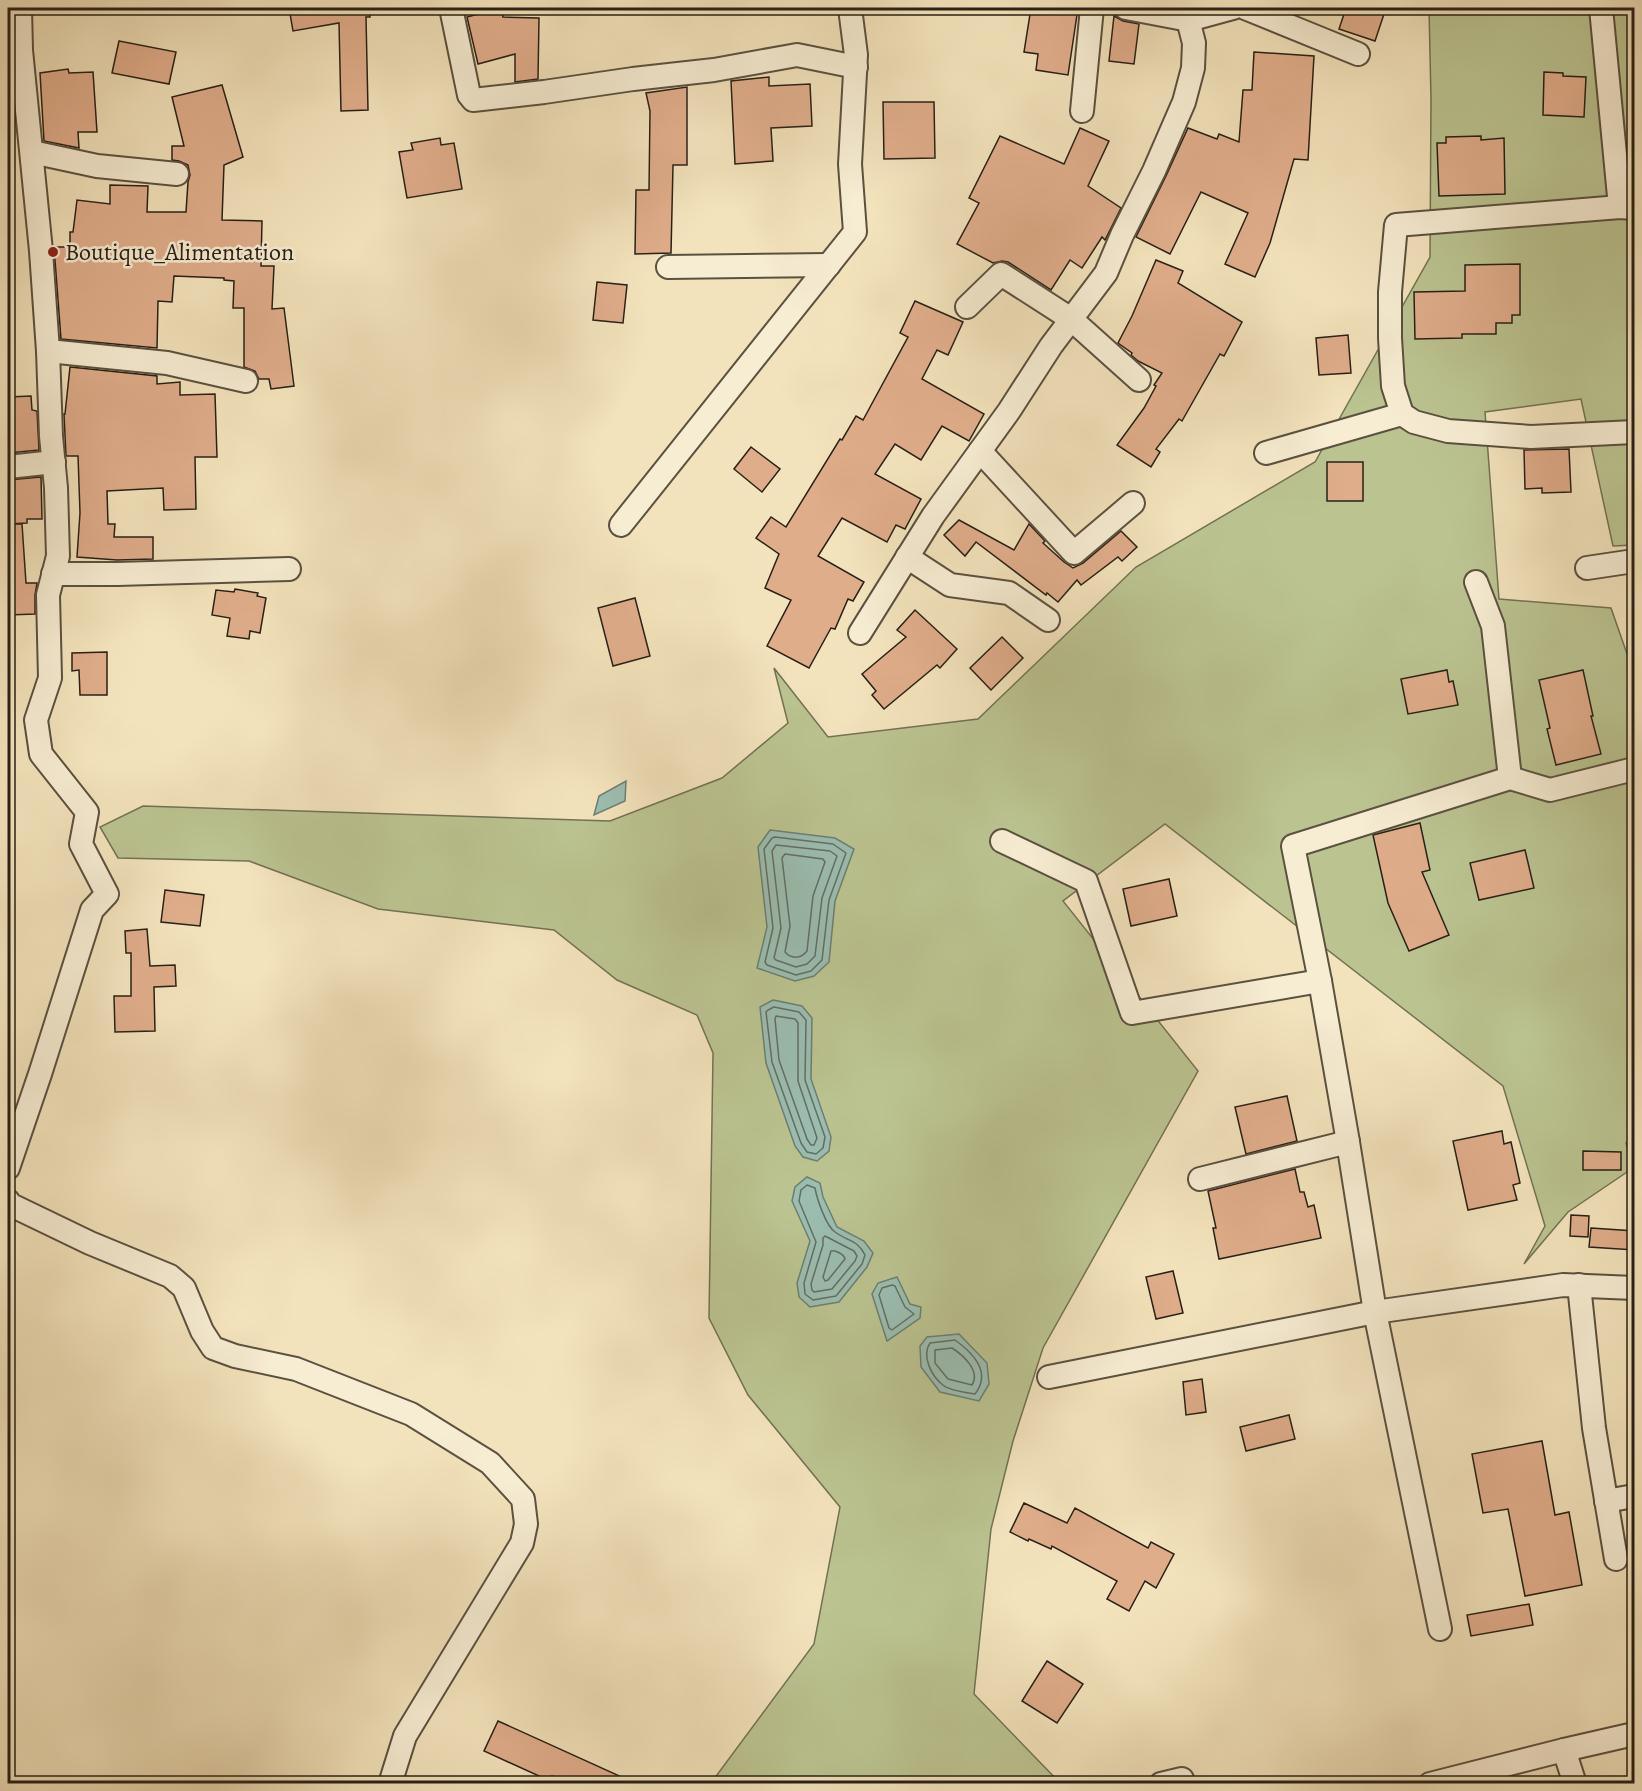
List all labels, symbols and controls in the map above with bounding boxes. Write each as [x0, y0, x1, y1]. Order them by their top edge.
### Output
place label: Boutique_Alimentation [65, 236, 294, 268]
marker: Boutique_Alimentation [46, 245, 60, 259]

